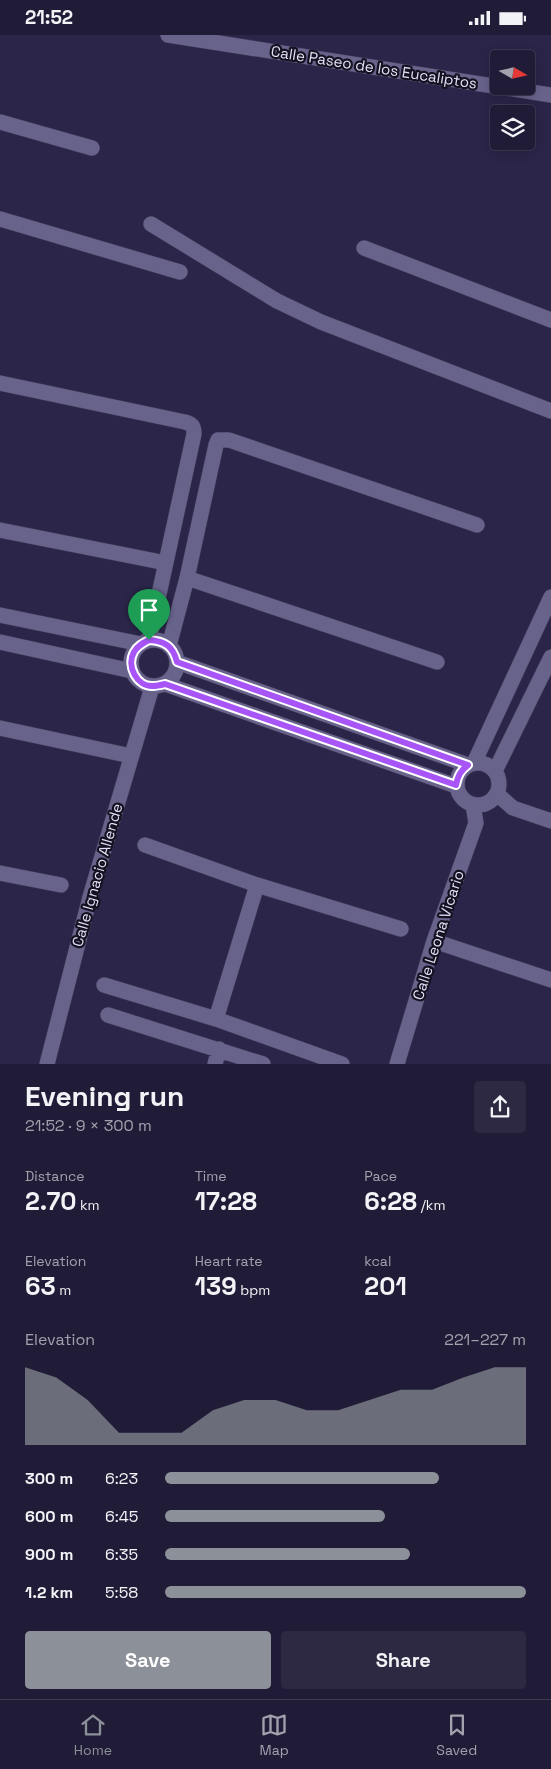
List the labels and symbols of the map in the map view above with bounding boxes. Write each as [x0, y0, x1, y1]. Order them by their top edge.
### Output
street label: Calle Paseo de los Eucaliptos [270, 41, 479, 93]
north arrow [490, 50, 535, 95]
pin [128, 589, 170, 640]
street label: Calle Ignacio Allende [67, 801, 127, 949]
street label: Calle Leona Vicario [408, 868, 468, 1002]

